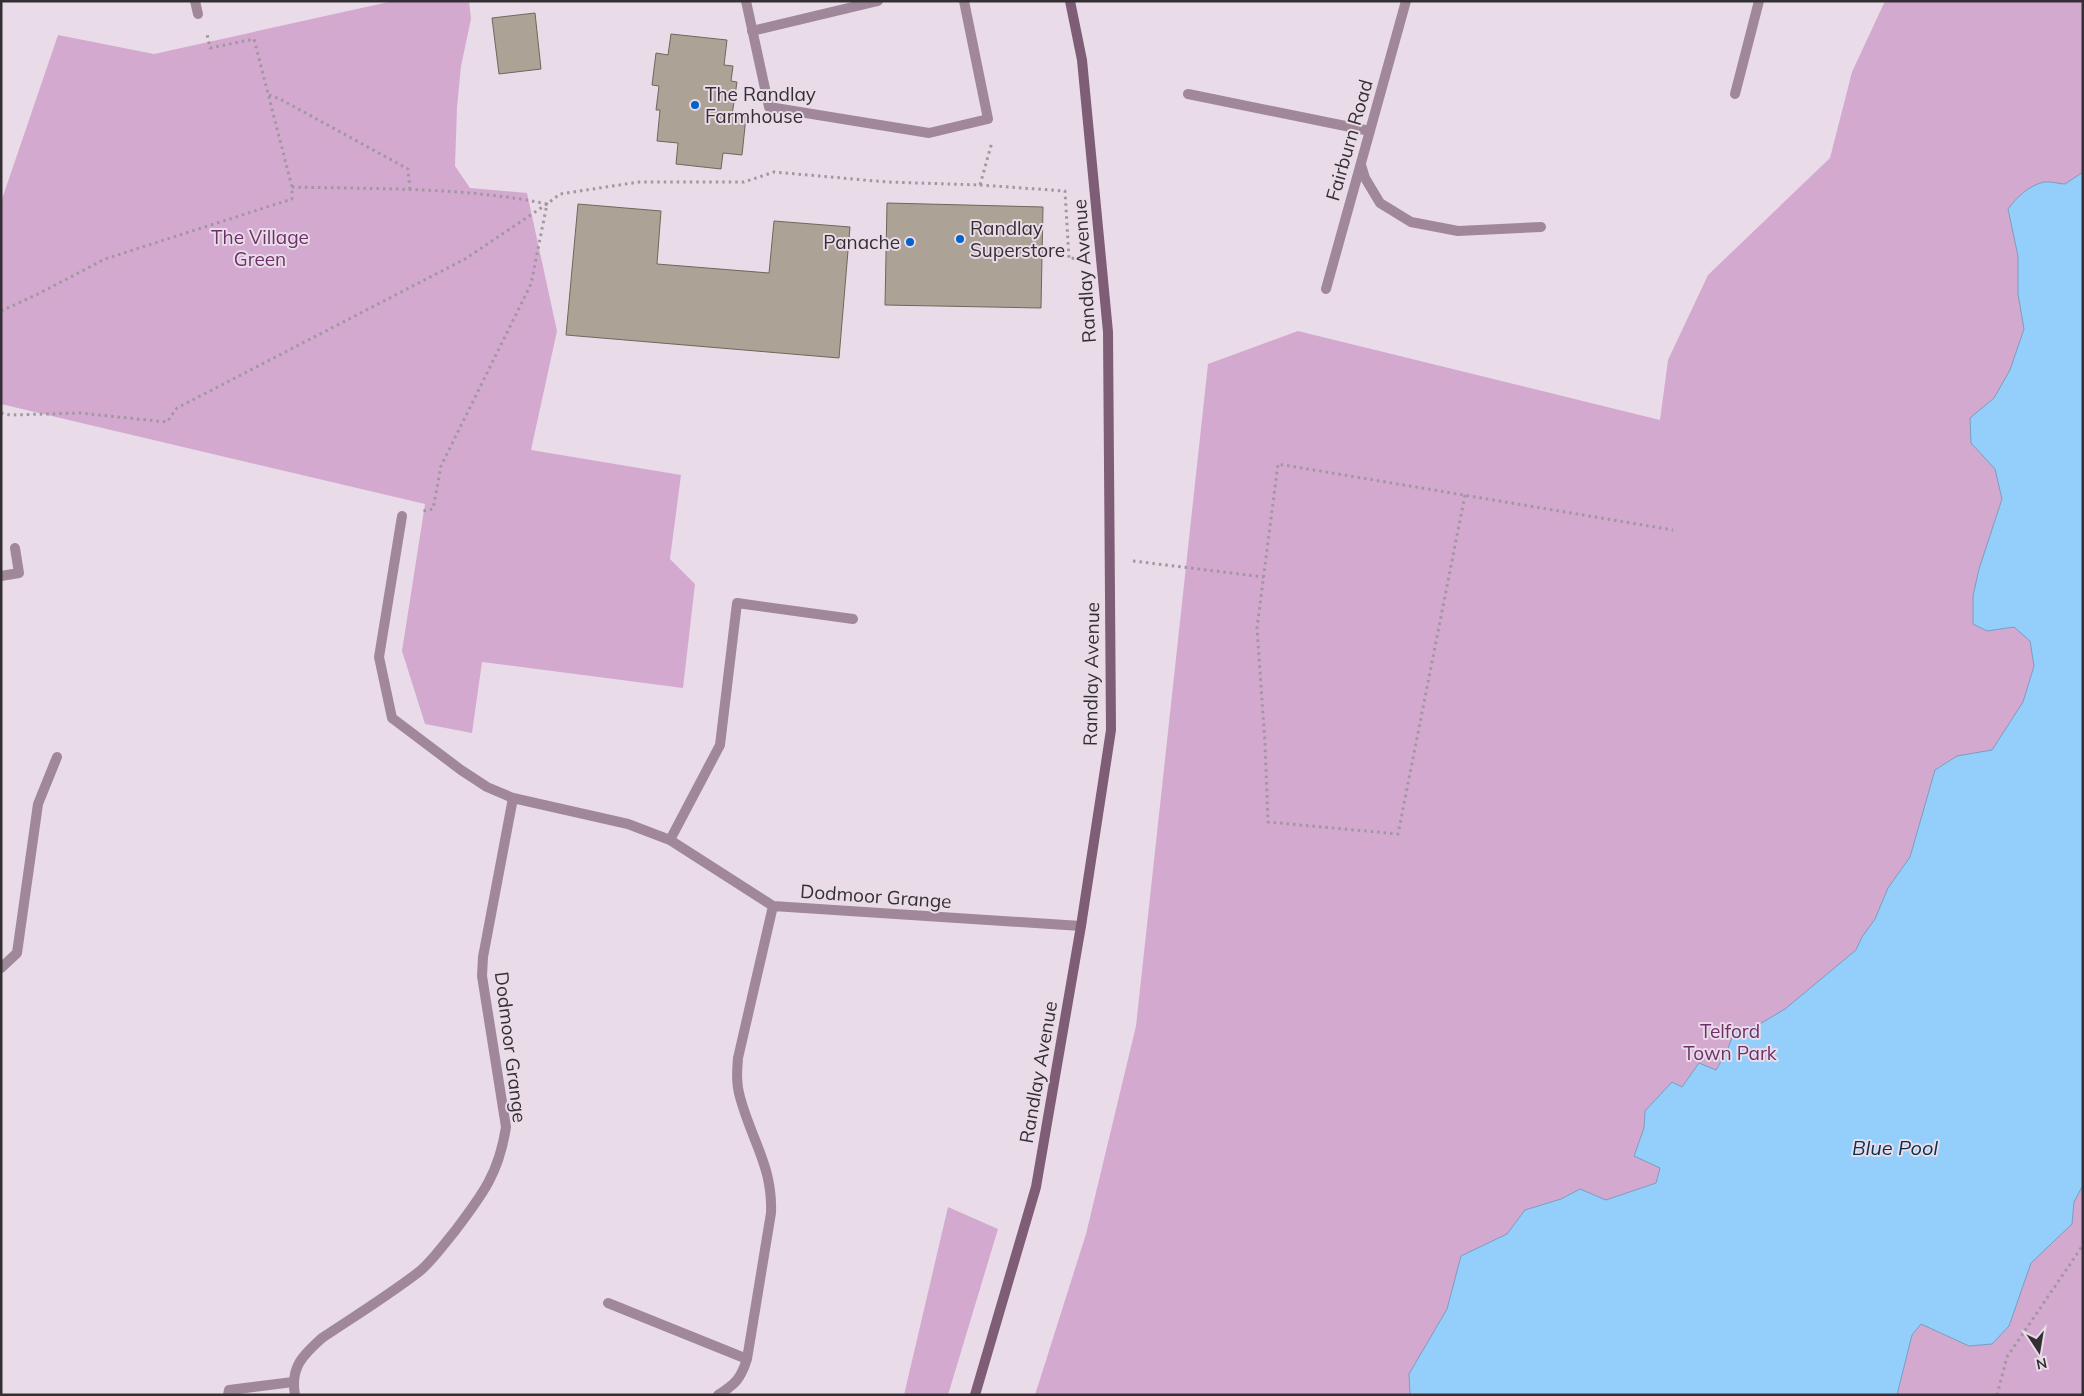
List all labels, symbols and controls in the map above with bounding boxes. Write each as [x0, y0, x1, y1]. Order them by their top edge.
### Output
street label: Fairburn Road [1320, 77, 1378, 203]
place label: The Randlay Farmhouse [705, 82, 816, 128]
marker: The Randlay Farmhouse [689, 99, 701, 111]
street label: Randlay Avenue [1067, 198, 1101, 344]
place label: Randlay Superstore [970, 216, 1065, 262]
park label: The Village Green [211, 225, 309, 271]
place label: Panache [823, 230, 900, 254]
marker: Randlay Superstore [954, 233, 966, 245]
marker: Panache [904, 236, 916, 248]
street label: Randlay Avenue [1078, 602, 1104, 746]
street label: Dodmoor Grange [799, 879, 953, 913]
street label: Dodmoor Grange [490, 970, 532, 1124]
street label: Randlay Avenue [1014, 999, 1062, 1145]
park label: Telford Town Park [1683, 1019, 1777, 1065]
water label: Blue Pool [1852, 1135, 1938, 1160]
north arrow [2014, 1326, 2064, 1376]
text: N [2035, 1354, 2049, 1374]

